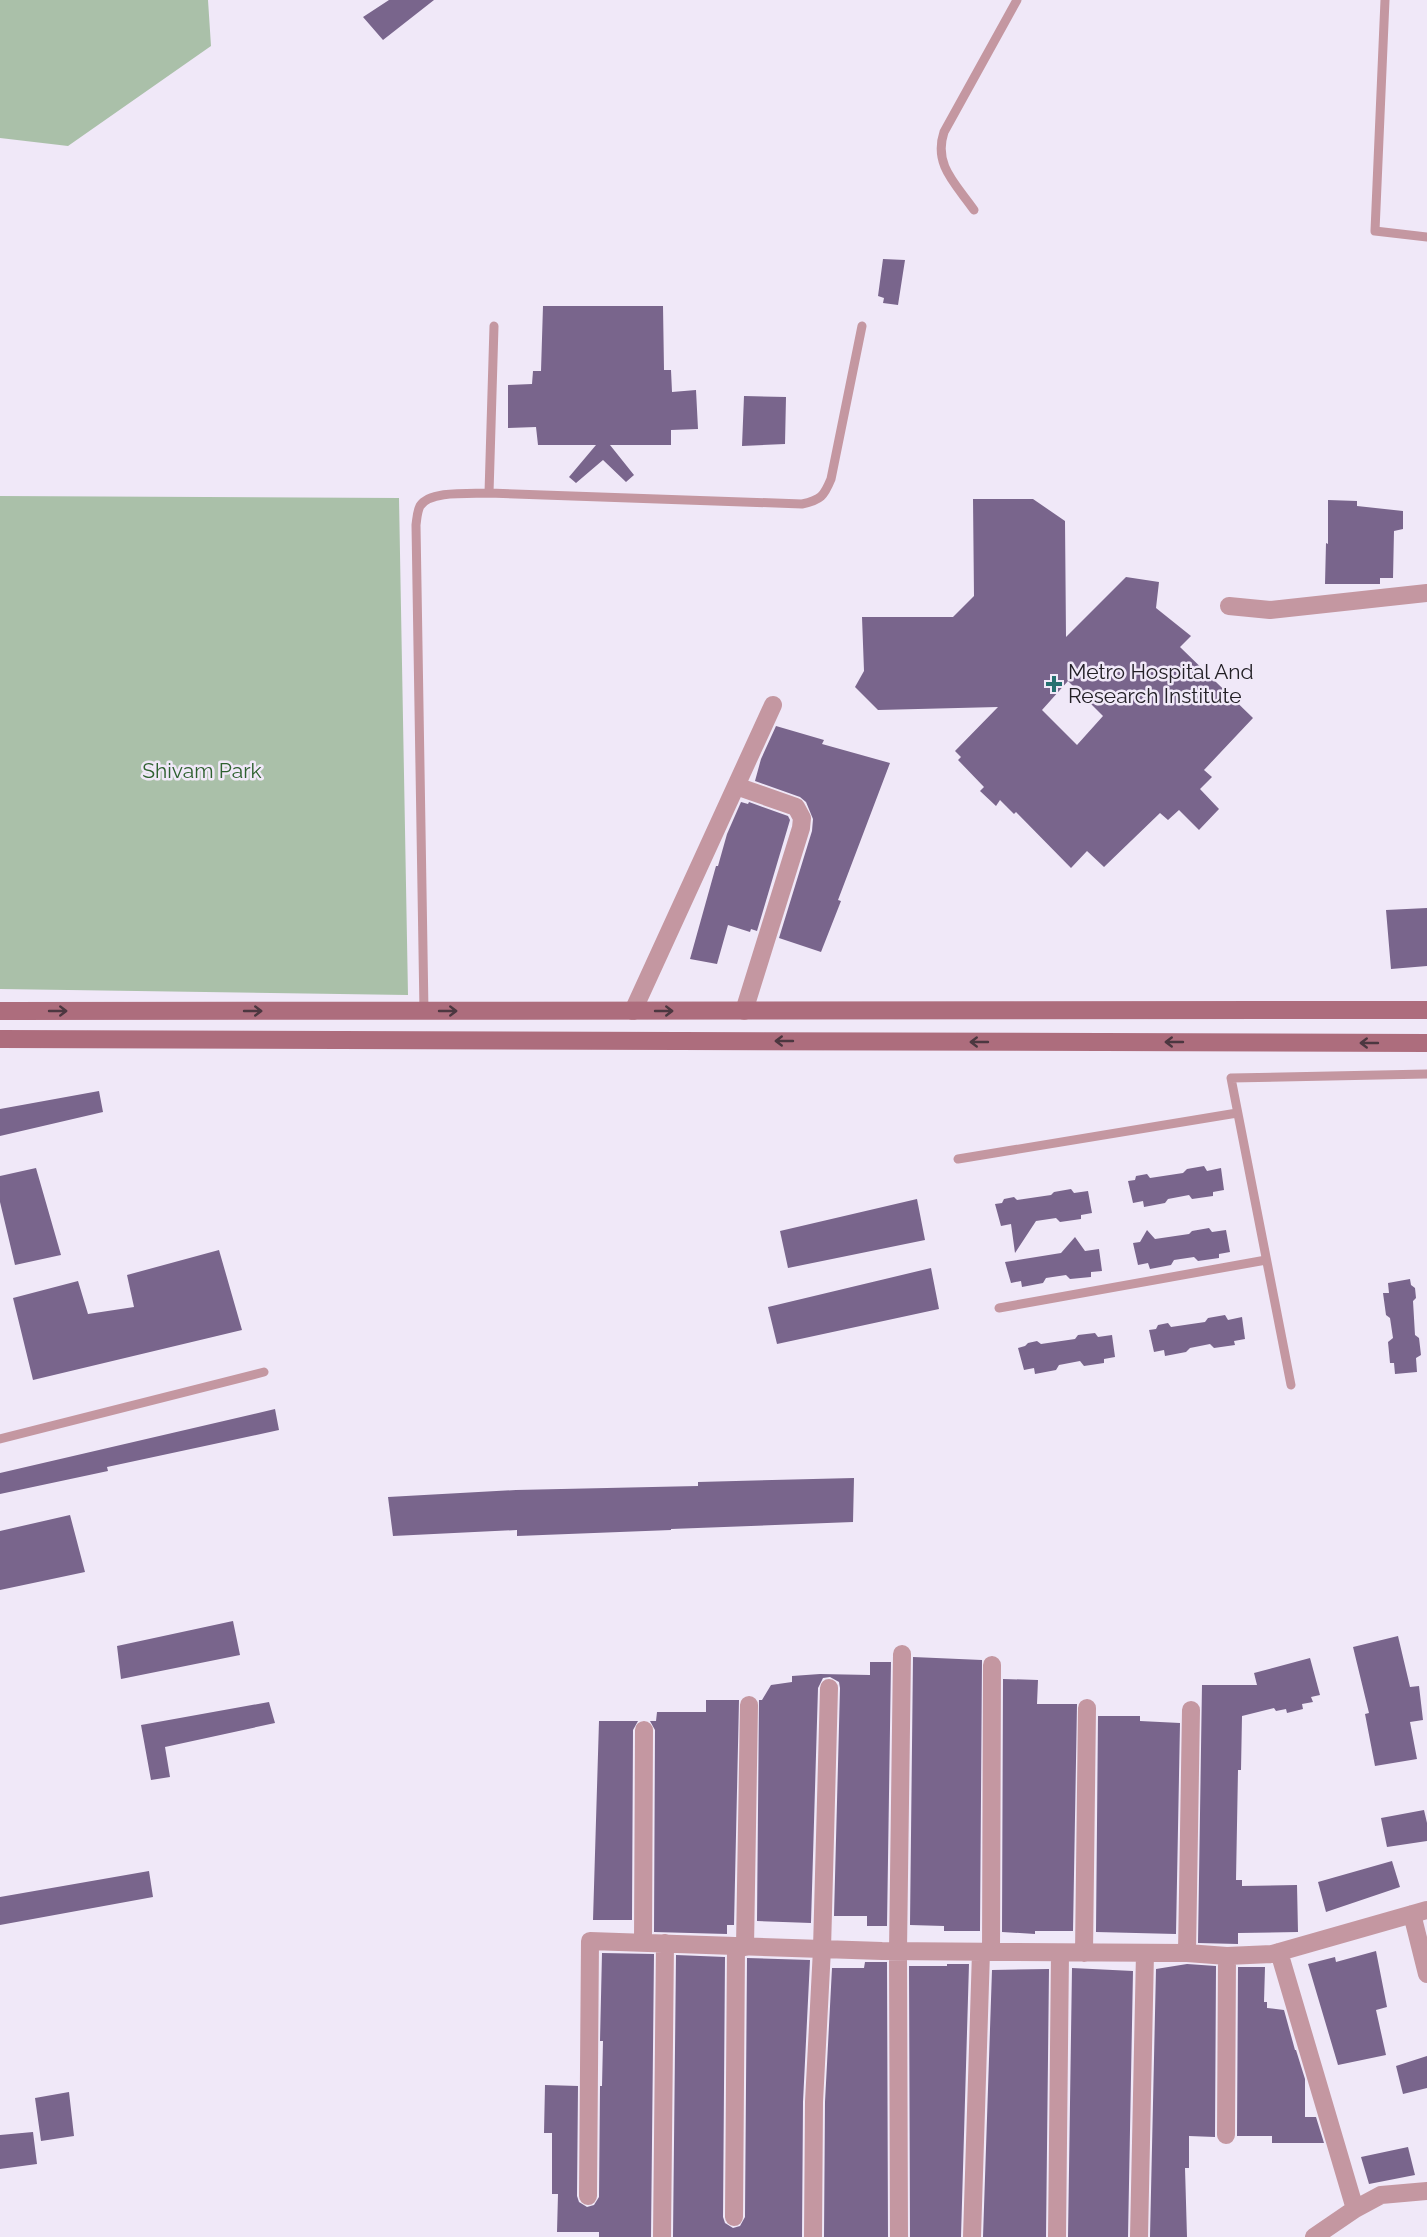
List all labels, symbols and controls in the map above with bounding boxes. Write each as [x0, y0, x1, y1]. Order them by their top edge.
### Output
place label: Metro Hospital And Research Institute [1068, 659, 1254, 708]
marker: Metro Hospital And Research Institute [1045, 675, 1063, 693]
park label: Shivam Park [142, 758, 262, 783]
one-way arrow [48, 1005, 68, 1017]
one-way arrow [243, 1005, 263, 1017]
one-way arrow [438, 1005, 458, 1017]
one-way arrow [654, 1005, 674, 1017]
one-way arrow [774, 1035, 794, 1047]
one-way arrow [969, 1036, 989, 1048]
one-way arrow [1164, 1037, 1184, 1048]
one-way arrow [1359, 1037, 1379, 1049]

